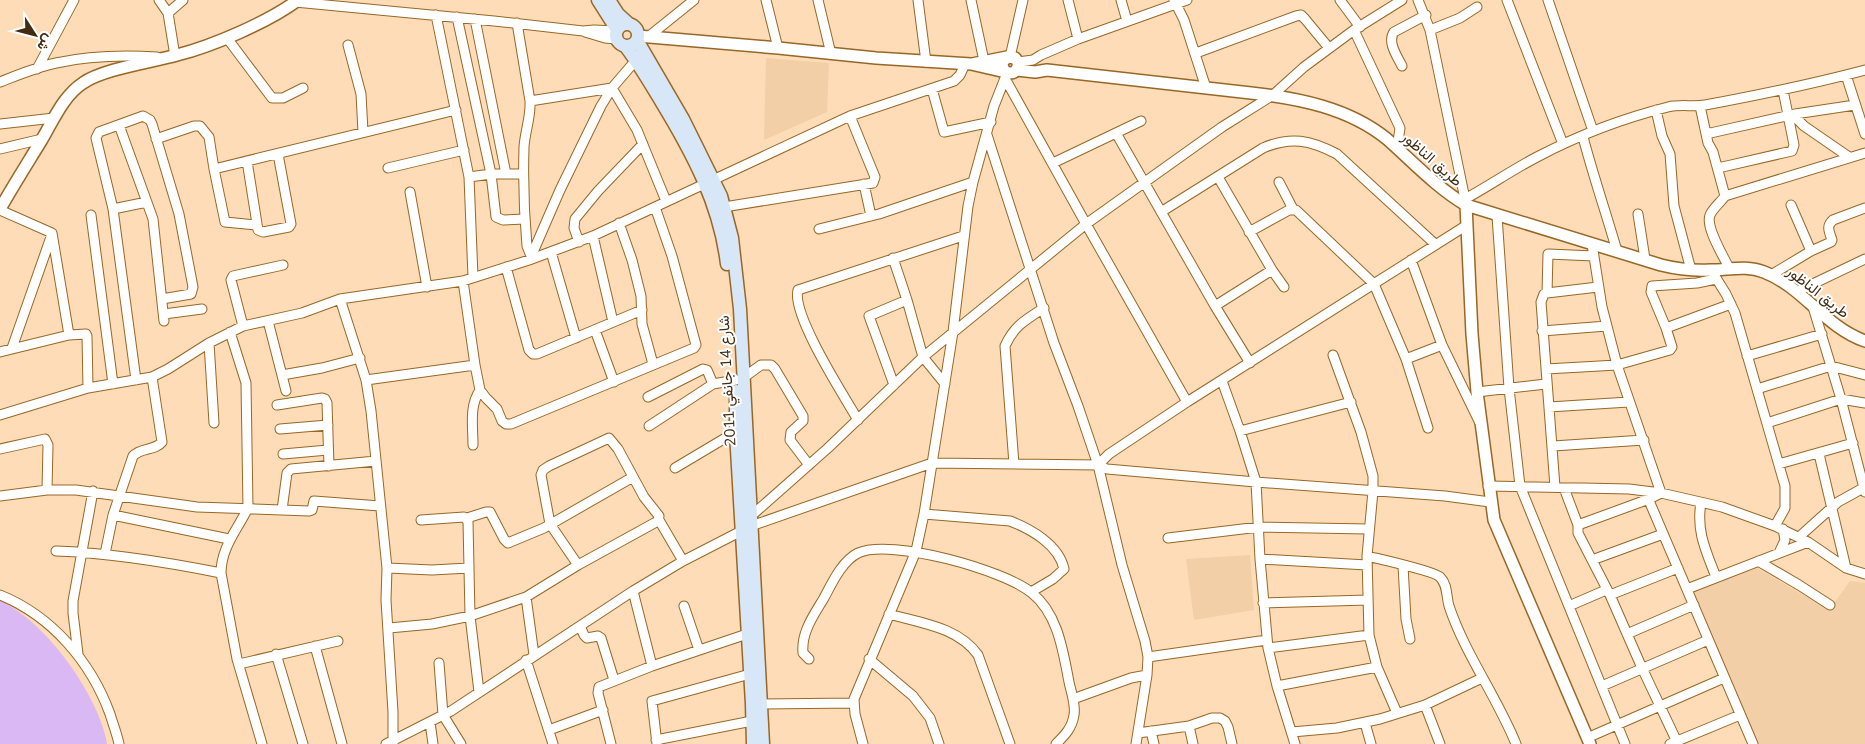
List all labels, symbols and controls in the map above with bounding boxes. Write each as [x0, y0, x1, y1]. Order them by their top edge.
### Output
north arrow [10, 10, 60, 60]
text: ش [32, 30, 58, 55]
street label: طريق الناظور [1397, 127, 1467, 191]
street label: طريق الناظور [1782, 261, 1853, 323]
street label: شارع 14 جانفي 2011 [714, 315, 743, 447]

